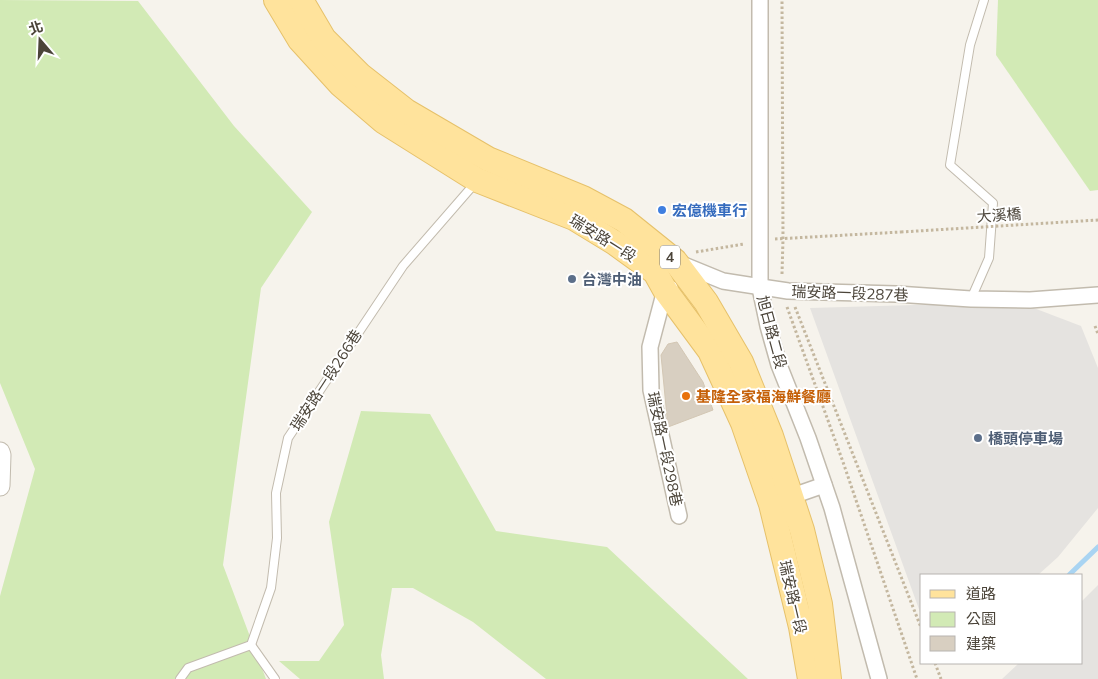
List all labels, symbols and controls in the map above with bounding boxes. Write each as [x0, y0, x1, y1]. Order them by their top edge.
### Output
north arrow [15, 15, 65, 65]
text: 北 [26, 17, 45, 38]
place label: 宏億機車行 [672, 201, 747, 220]
marker: 宏億機車行 [656, 204, 668, 216]
street label: 大溪橋 [976, 204, 1022, 226]
street label: 瑞安路一段 [566, 210, 640, 266]
road number: 4 [660, 246, 680, 268]
place label: 台灣中油 [582, 270, 642, 289]
marker: 台灣中油 [566, 273, 578, 285]
street label: 瑞安路一段287巷 [791, 281, 909, 305]
street label: 旭日路二段 [753, 293, 791, 371]
street label: 瑞安路一段266巷 [286, 326, 366, 434]
place label: 基隆全家福海鮮餐廳 [696, 387, 831, 406]
street label: 瑞安路一段298巷 [644, 390, 686, 508]
marker: 基隆全家福海鮮餐廳 [680, 390, 692, 402]
place label: 橋頭停車場 [988, 429, 1063, 448]
marker: 橋頭停車場 [972, 432, 984, 444]
street label: 瑞安路一段 [775, 558, 811, 636]
legend [920, 574, 1083, 664]
text: 道路 [966, 584, 996, 603]
text: 公園 [966, 609, 996, 628]
text: 建築 [966, 634, 996, 653]

